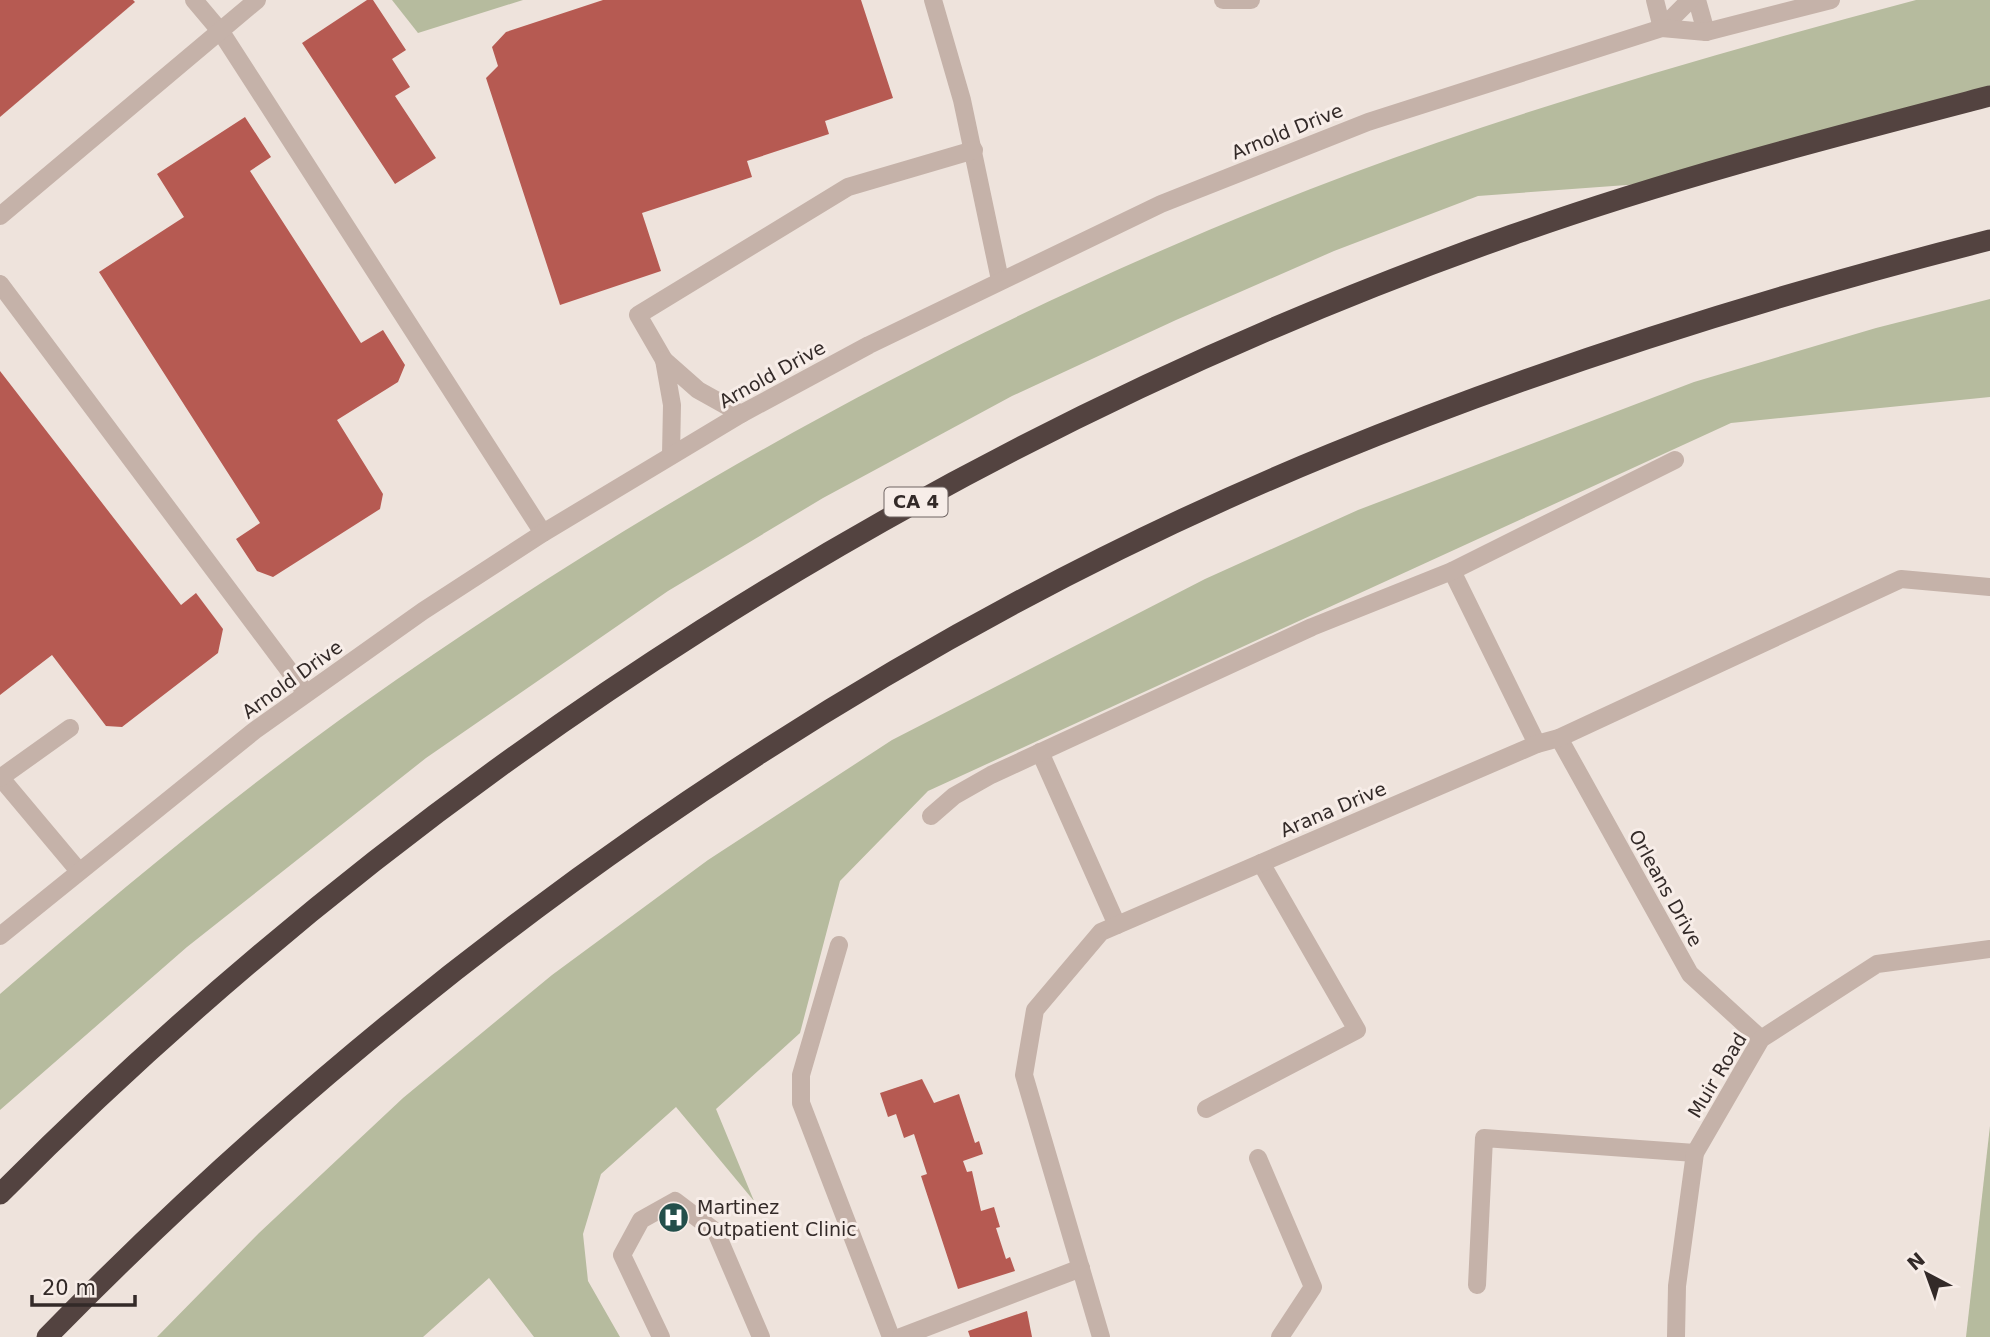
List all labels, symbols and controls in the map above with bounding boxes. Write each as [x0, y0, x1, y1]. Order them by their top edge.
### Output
street label: Arnold Drive [1228, 99, 1346, 163]
street label: Arnold Drive [715, 336, 829, 412]
road number: CA 4 [884, 488, 948, 516]
street label: Arnold Drive [238, 635, 346, 723]
street label: Arana Drive [1277, 777, 1389, 841]
street label: Orleans Drive [1625, 826, 1707, 950]
street label: Muir Road [1683, 1029, 1751, 1121]
place label: Martinez Outpatient Clinic [697, 1196, 857, 1240]
hospital icon: Martinez Outpatient Clinic [657, 1201, 691, 1235]
north arrow [1892, 1239, 1962, 1309]
text: N [1903, 1248, 1929, 1275]
scale bar [32, 1264, 135, 1308]
text: 20 m [42, 1276, 96, 1300]

